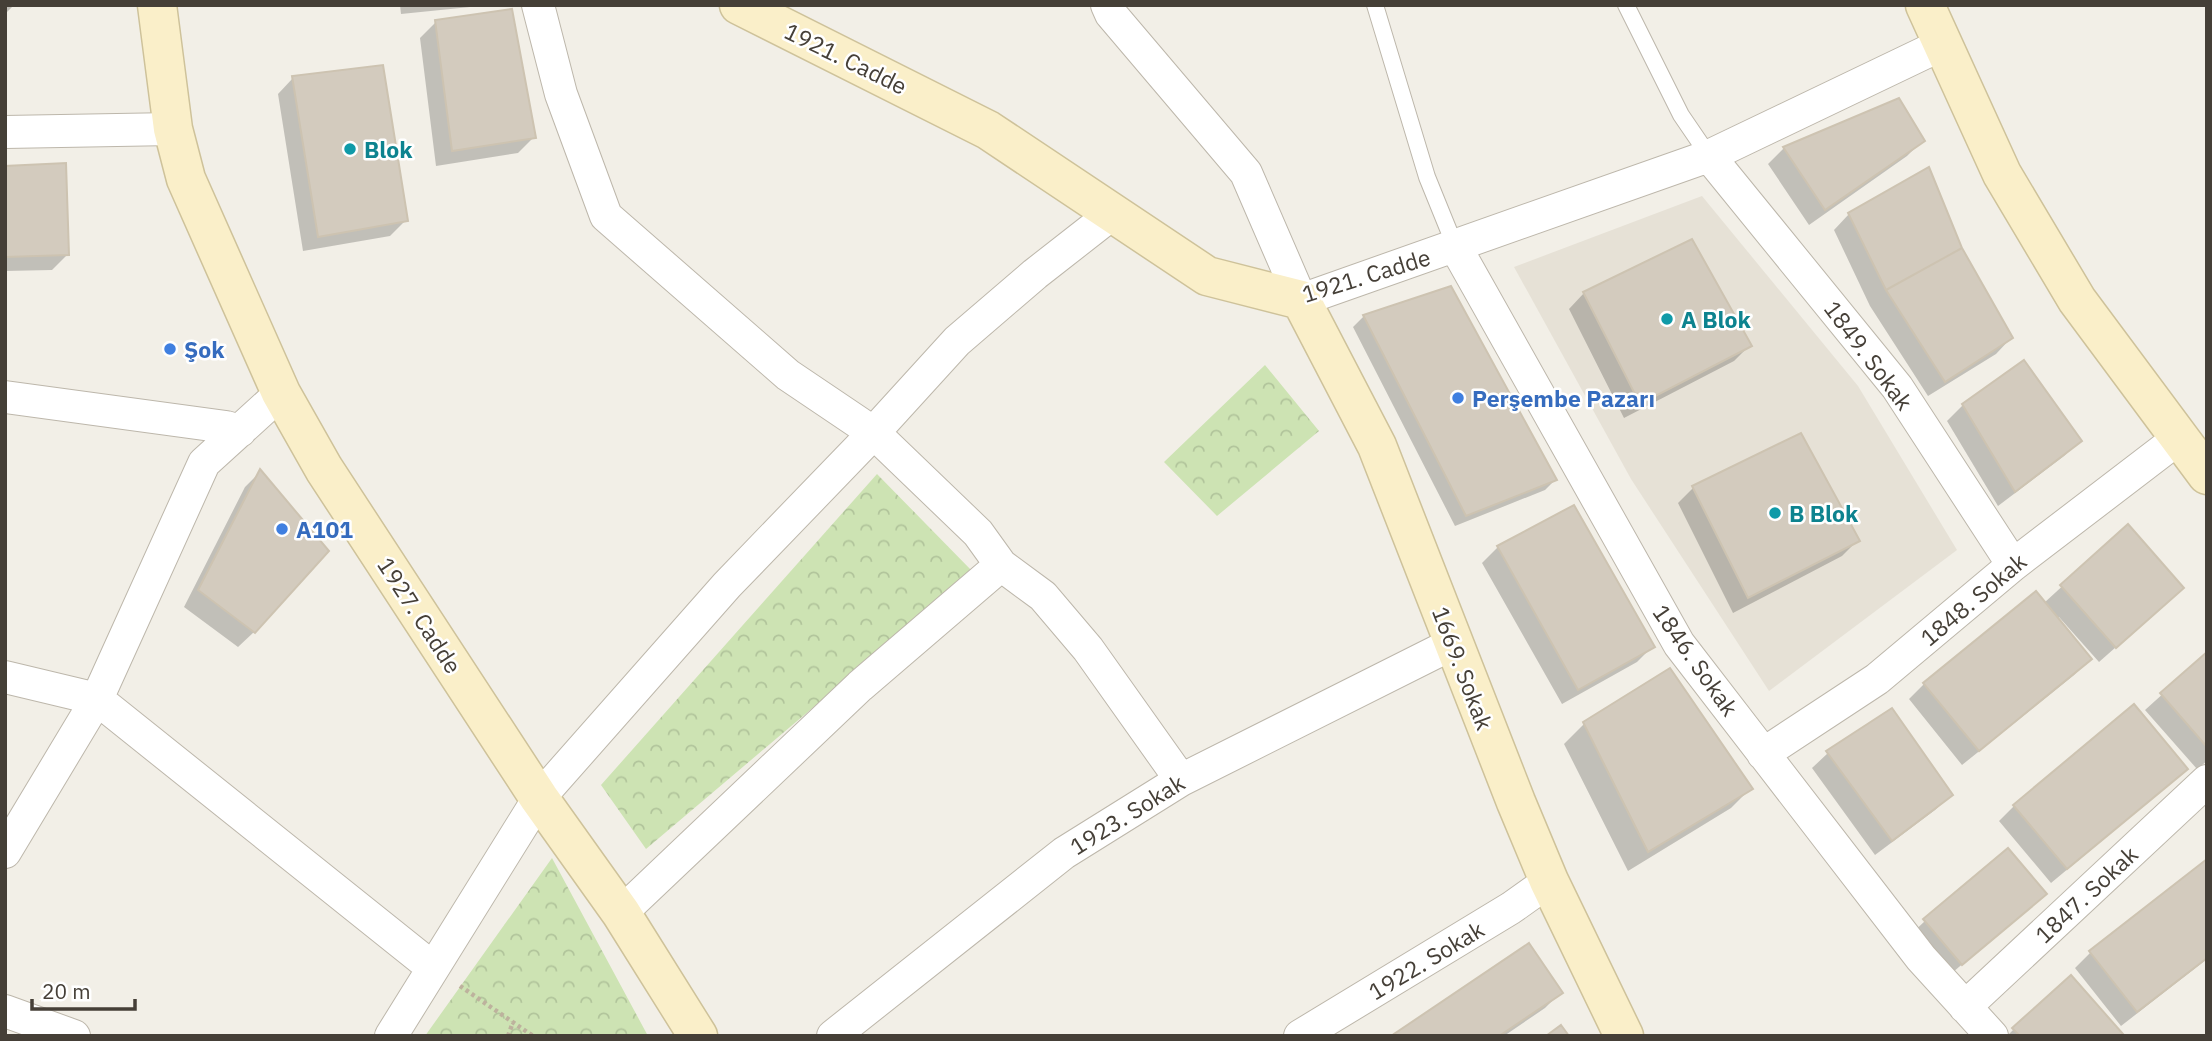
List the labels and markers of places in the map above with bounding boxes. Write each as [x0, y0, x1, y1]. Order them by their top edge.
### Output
place label: Blok [364, 134, 413, 164]
marker: Blok [342, 141, 358, 157]
place label: A Blok [1681, 304, 1751, 334]
marker: A Blok [1659, 311, 1675, 327]
place label: Şok [184, 334, 225, 364]
marker: Şok [162, 341, 178, 357]
place label: Perşembe Pazarı [1472, 383, 1655, 413]
marker: Perşembe Pazarı [1450, 390, 1466, 406]
place label: B Blok [1789, 498, 1859, 528]
marker: B Blok [1767, 505, 1783, 521]
place label: A101 [296, 514, 353, 544]
marker: A101 [274, 521, 290, 537]

